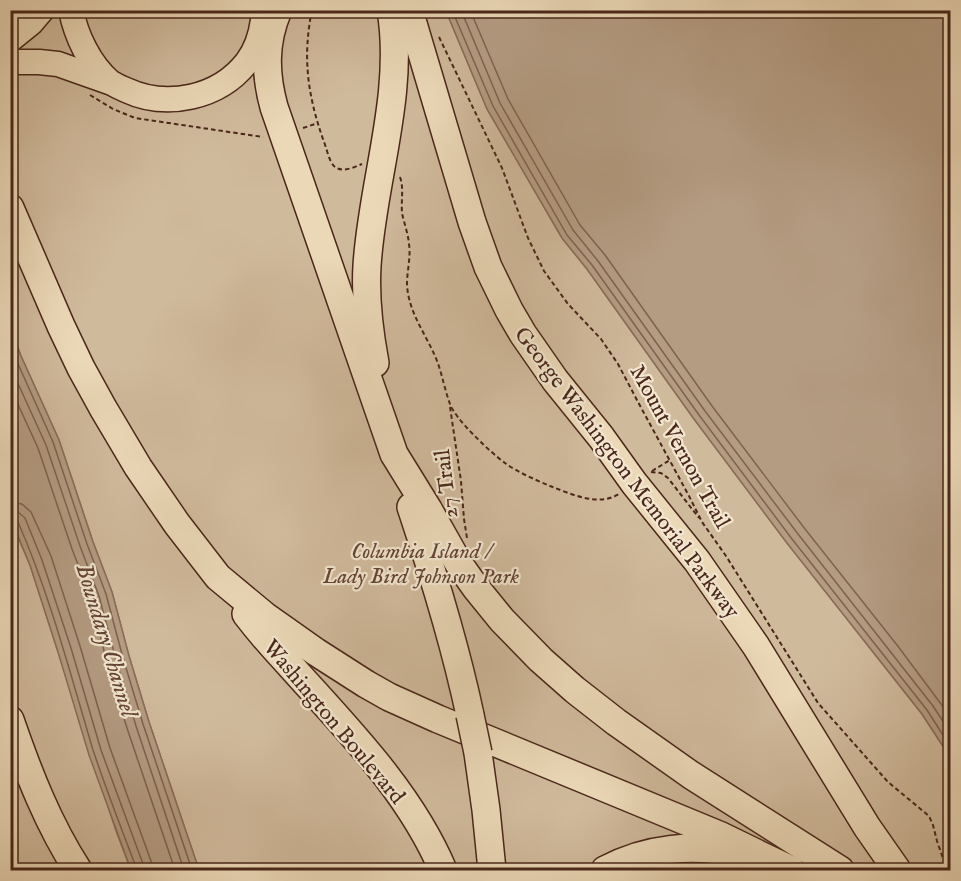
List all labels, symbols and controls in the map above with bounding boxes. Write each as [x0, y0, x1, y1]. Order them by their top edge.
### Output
street label: George Washington Memorial Parkway [507, 322, 745, 625]
street label: Mount Vernon Trail [623, 360, 736, 534]
street label: 27 Trail [429, 448, 465, 520]
park label: Columbia Island / Lady Bird Johnson Park [322, 538, 519, 591]
water label: Boundary Channel [68, 560, 144, 723]
street label: Washington Boulevard [256, 634, 411, 811]

